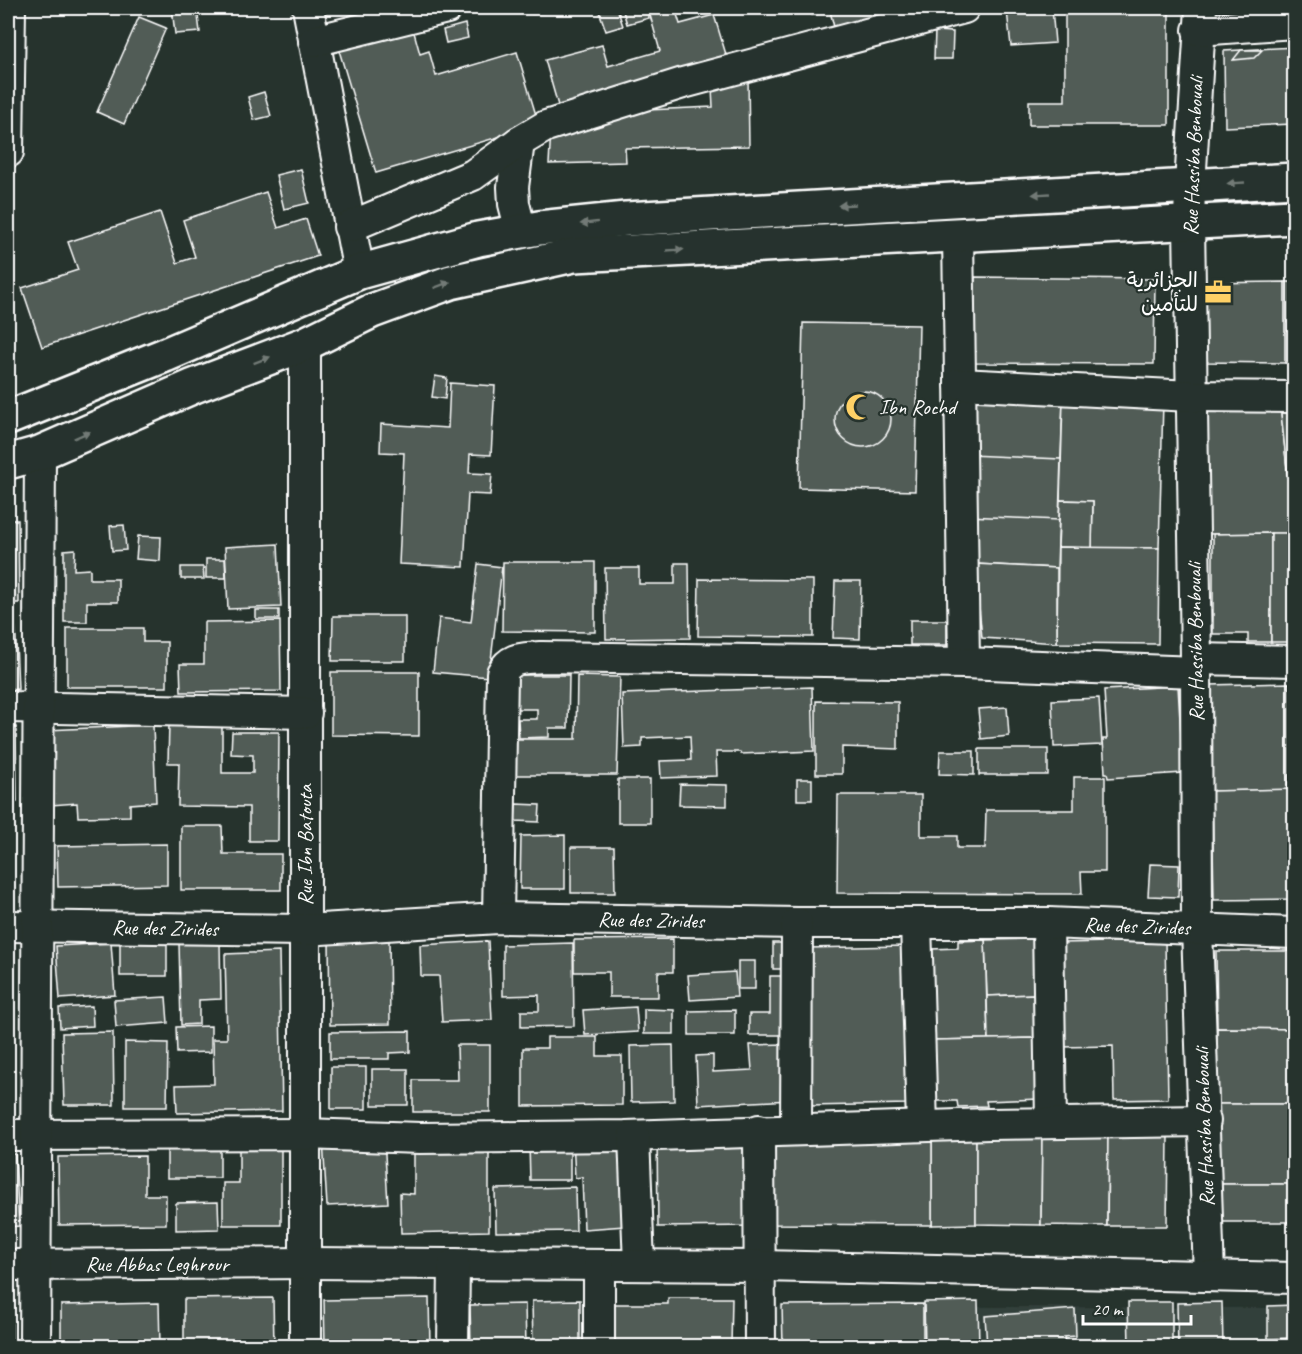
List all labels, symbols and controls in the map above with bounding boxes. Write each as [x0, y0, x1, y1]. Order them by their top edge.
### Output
street label: Rue Hassiba Benbouali [1177, 73, 1209, 236]
one-way arrow [1227, 178, 1246, 188]
one-way arrow [1032, 189, 1051, 198]
one-way arrow [837, 201, 856, 210]
one-way arrow [580, 218, 599, 228]
one-way arrow [666, 245, 685, 254]
place label: الجزائرية للتأمين [1127, 267, 1198, 317]
office icon: الجزائرية للتأمين [1203, 277, 1233, 307]
one-way arrow [433, 280, 451, 290]
one-way arrow [253, 355, 271, 364]
mosque icon: Ibn Rochd [844, 392, 874, 422]
place label: Ibn Rochd [879, 394, 959, 420]
one-way arrow [73, 430, 91, 439]
street label: Rue Hassiba Benbouali [1181, 559, 1209, 722]
street label: Rue Ibn Batouta [292, 783, 318, 905]
street label: Rue des Zirides [598, 906, 706, 934]
street label: Rue des Zirides [1083, 911, 1192, 941]
street label: Rue des Zirides [112, 914, 220, 942]
street label: Rue Hassiba Benbouali [1188, 1044, 1220, 1207]
street label: Rue Abbas Leghrour [85, 1251, 231, 1277]
scale bar [1083, 1288, 1191, 1326]
text: 20 m [1092, 1298, 1125, 1320]

